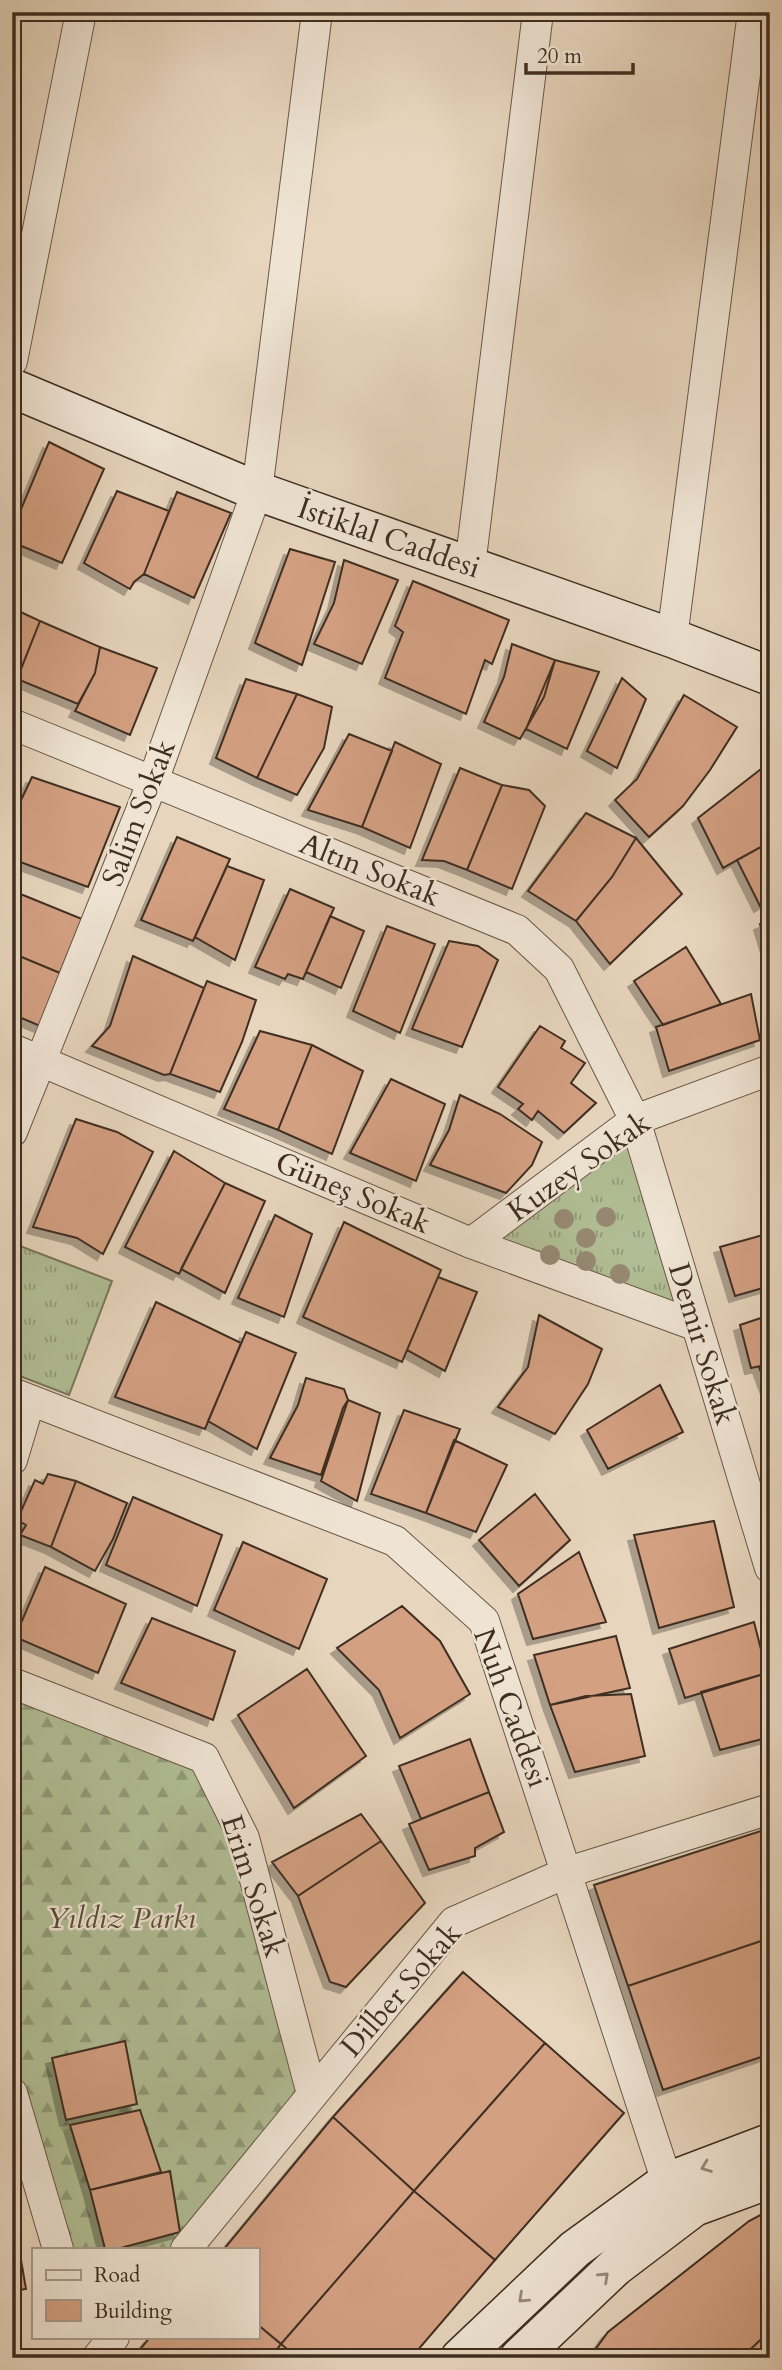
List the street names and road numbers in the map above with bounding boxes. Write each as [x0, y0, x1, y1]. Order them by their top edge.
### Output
street label: İstiklal Caddesi [292, 488, 486, 588]
street label: Salim Sokak [92, 734, 186, 892]
street label: Altın Sokak [294, 823, 446, 917]
street label: Kuzey Sokak [499, 1103, 659, 1231]
street label: Güneş Sokak [269, 1142, 437, 1244]
street label: Demir Sokak [658, 1258, 746, 1430]
street label: Nuh Caddesi [463, 1623, 559, 1793]
street label: Erim Sokak [211, 1809, 295, 1963]
street label: Dilber Sokak [331, 1914, 471, 2066]

